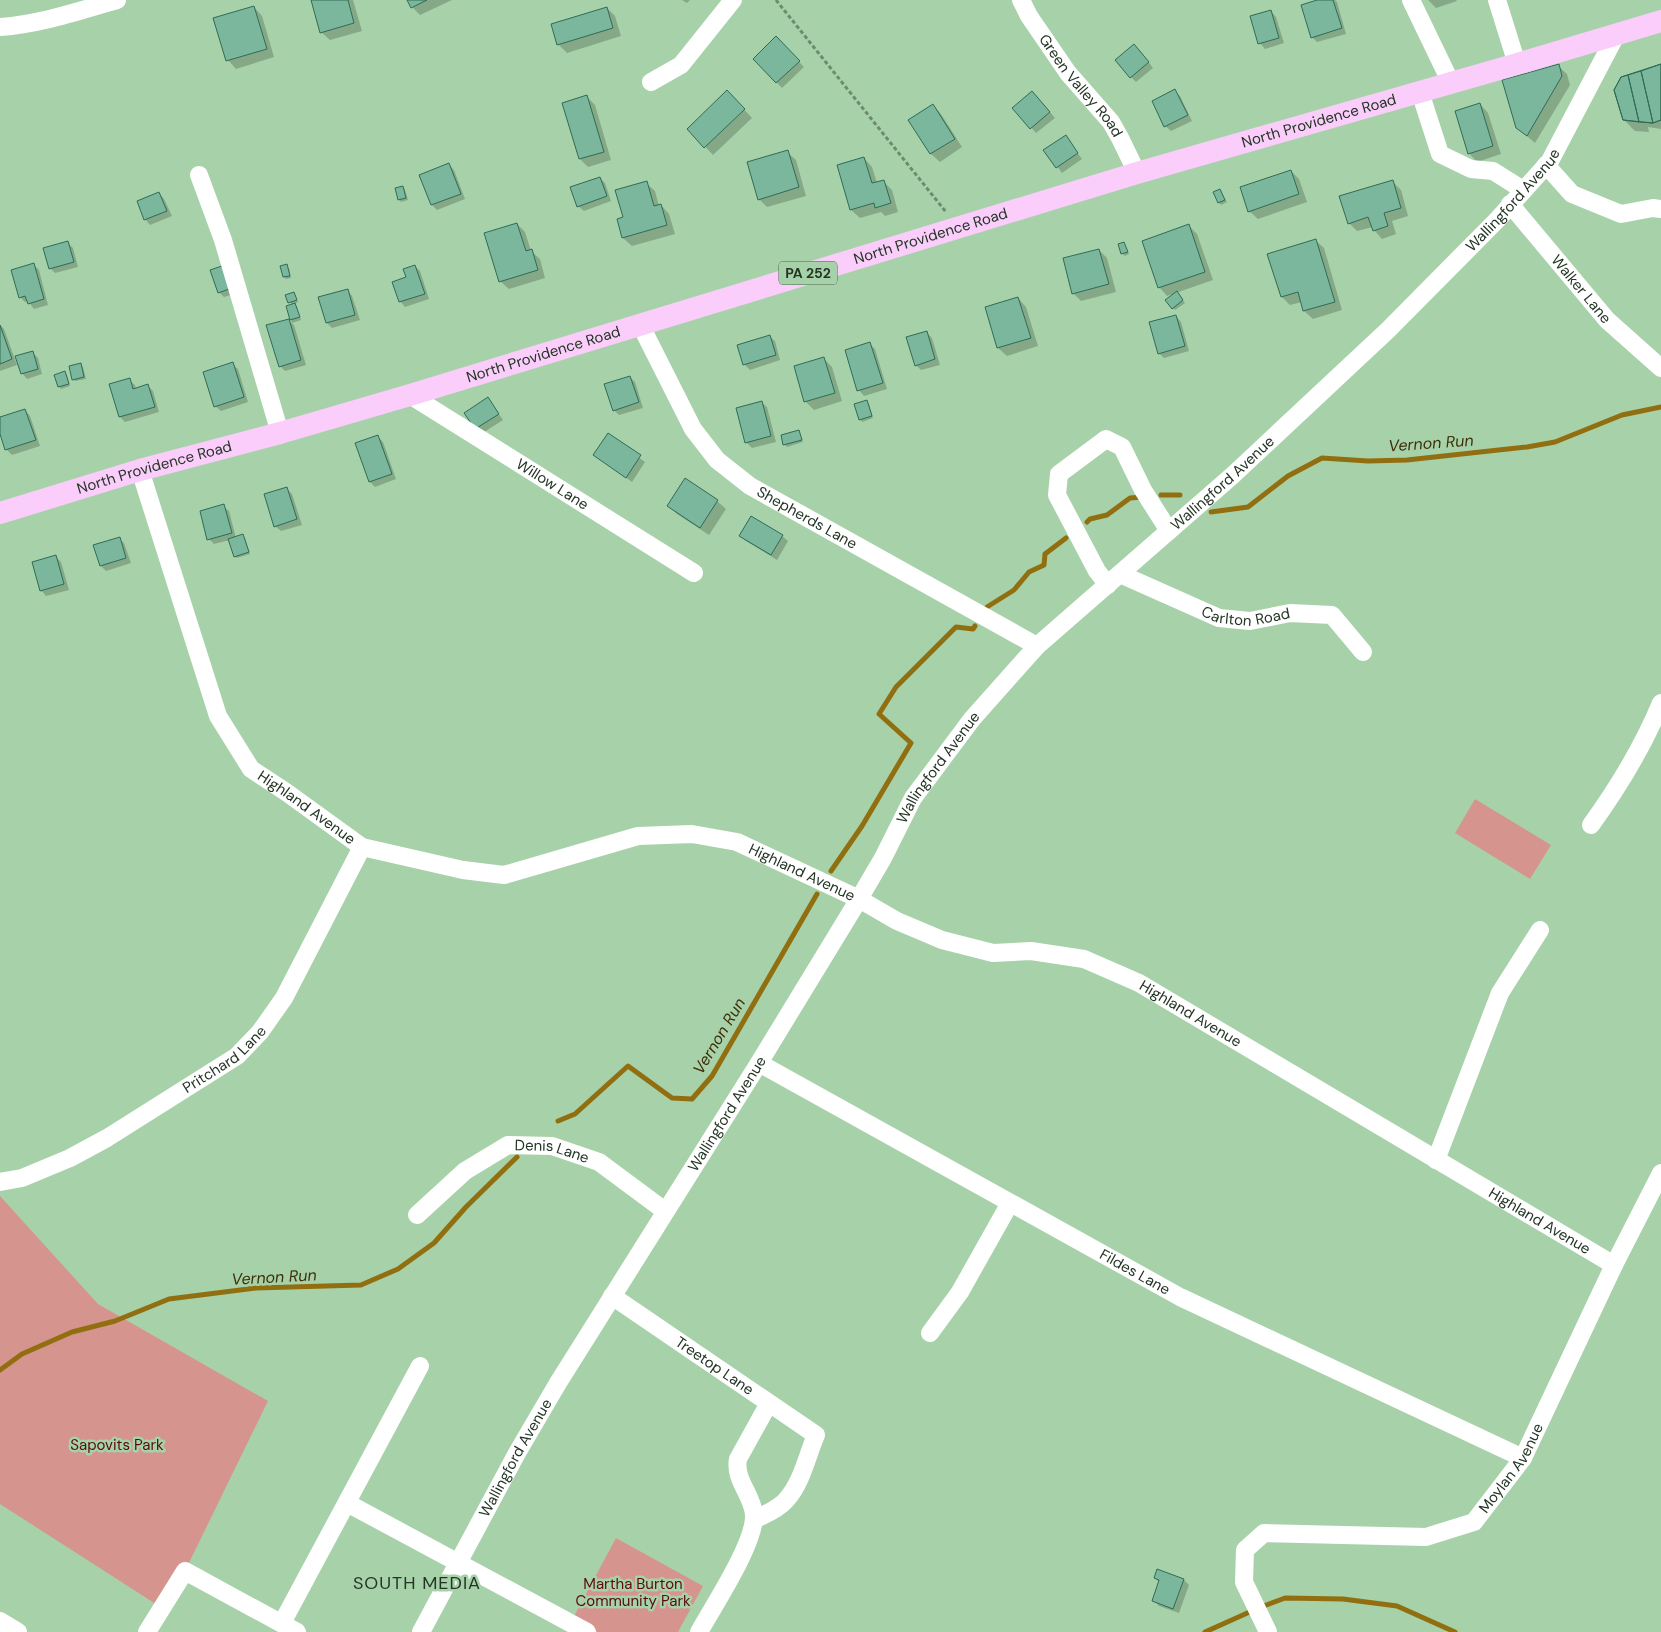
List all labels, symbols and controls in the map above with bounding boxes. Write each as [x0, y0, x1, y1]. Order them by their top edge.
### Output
street label: Green Valley Road [1034, 30, 1127, 141]
street label: North Providence Road [1239, 89, 1398, 153]
street label: Wallingford Avenue [1461, 145, 1565, 256]
street label: North Providence Road [851, 203, 1010, 269]
street label: Walker Lane [1547, 251, 1616, 328]
road number: PA 252 [779, 262, 837, 284]
street label: North Providence Road [464, 321, 623, 387]
water label: Vernon Run [1388, 430, 1474, 456]
street label: Wallingford Avenue [1166, 431, 1279, 535]
street label: North Providence Road [74, 436, 234, 499]
street label: Willow Lane [512, 454, 592, 515]
street label: Shepherds Lane [753, 482, 861, 554]
street label: Carlton Road [1198, 601, 1292, 631]
street label: Wallingford Avenue [892, 707, 984, 827]
street label: Highland Avenue [254, 766, 359, 849]
street label: Highland Avenue [745, 839, 858, 906]
street label: Highland Avenue [1136, 976, 1245, 1052]
water label: Vernon Run [688, 994, 750, 1078]
street label: Pritchard Lane [179, 1022, 271, 1098]
street label: Wallingford Avenue [683, 1052, 771, 1175]
street label: Denis Lane [514, 1135, 592, 1168]
street label: Highland Avenue [1485, 1183, 1594, 1259]
street label: Fildes Lane [1096, 1244, 1174, 1300]
water label: Vernon Run [231, 1264, 317, 1290]
street label: Treetop Lane [671, 1332, 758, 1400]
street label: Wallingford Avenue [474, 1395, 557, 1521]
street label: Moylan Avenue [1474, 1420, 1548, 1517]
park label: Sapovits Park [70, 1435, 164, 1455]
district label: SOUTH MEDIA [353, 1571, 481, 1595]
park label: Martha Burton Community Park [575, 1574, 691, 1611]

